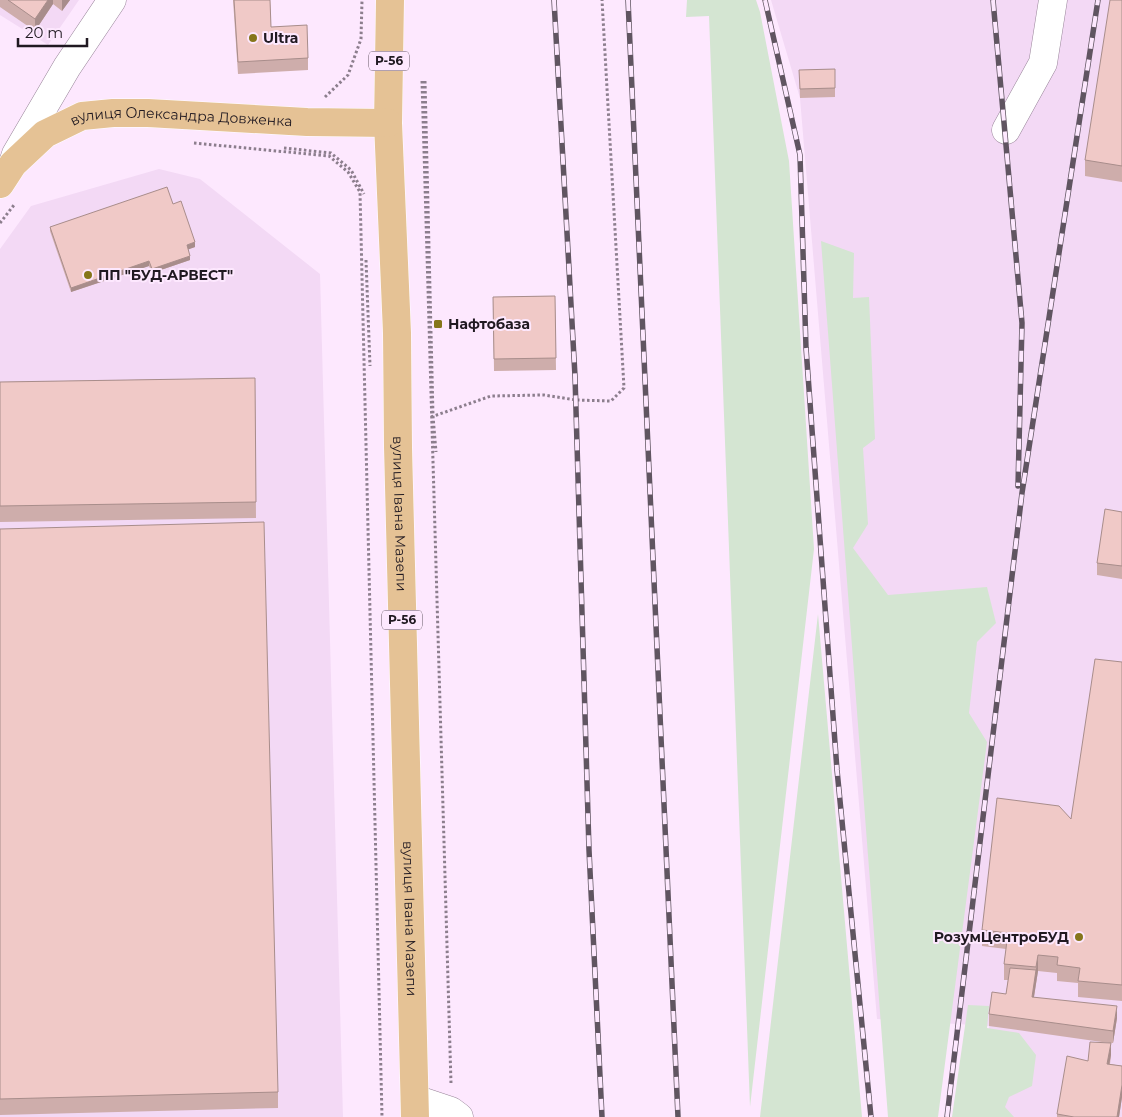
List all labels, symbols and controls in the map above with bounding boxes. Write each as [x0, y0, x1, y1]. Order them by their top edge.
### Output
scale bar [18, 15, 86, 47]
text: 20 m [25, 23, 63, 42]
place label: Ultra [263, 29, 298, 47]
marker: Ultra [247, 32, 259, 44]
road number: Р-56 [369, 51, 409, 70]
street label: вулиця Олександра Довженка [67, 104, 293, 130]
place label: ПП "БУД-АРВЕСТ" [98, 266, 233, 284]
marker: ПП "БУД-АРВЕСТ" [82, 269, 94, 281]
place label: Нафтобаза [448, 315, 530, 333]
marker: Нафтобаза [432, 318, 444, 330]
street label: вулиця Івана Мазепи [389, 436, 411, 592]
road number: Р-56 [382, 610, 422, 630]
street label: вулиця Івана Мазепи [399, 841, 421, 997]
place label: РозумЦентроБУД [934, 928, 1069, 946]
marker: РозумЦентроБУД [1073, 931, 1085, 943]

